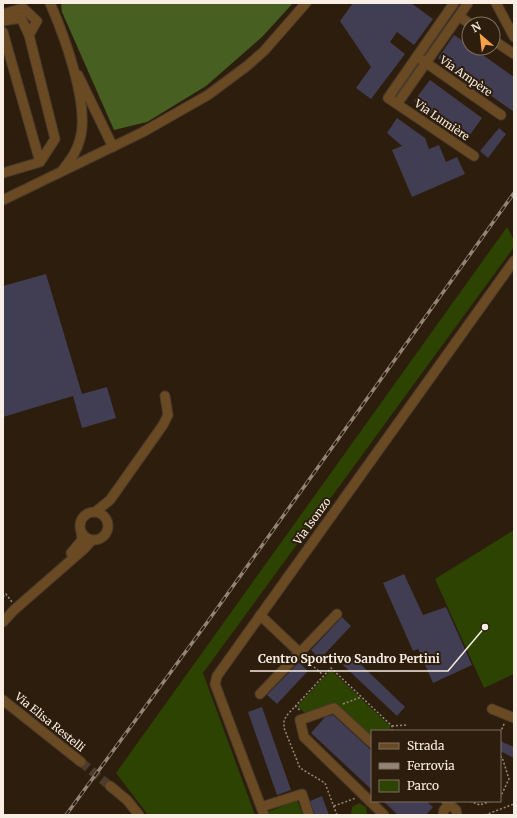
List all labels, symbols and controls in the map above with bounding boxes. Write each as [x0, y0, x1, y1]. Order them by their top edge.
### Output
north arrow [461, 16, 501, 56]
text: N [469, 19, 484, 35]
street label: Via Ampère [436, 52, 495, 99]
street label: Via Lumière [411, 96, 472, 144]
street label: Via Isonzo [290, 494, 334, 548]
callout: Centro Sportivo Sandro Pertini [250, 647, 448, 671]
text: Centro Sportivo Sandro Pertini [258, 651, 440, 666]
street label: Via Elisa Restelli [11, 689, 88, 755]
legend [371, 730, 501, 802]
text: Strada [407, 738, 445, 753]
text: Ferrovia [407, 758, 455, 773]
text: Parco [407, 778, 439, 793]

